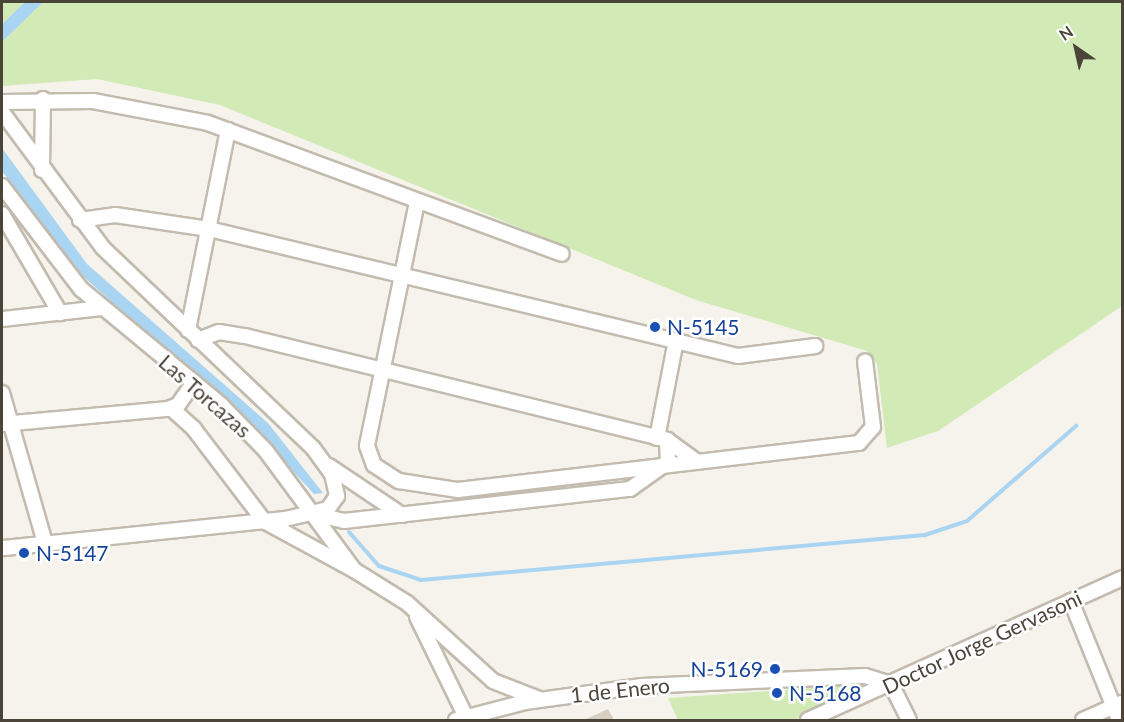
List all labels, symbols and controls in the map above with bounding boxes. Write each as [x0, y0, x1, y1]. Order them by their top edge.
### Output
north arrow [1046, 18, 1106, 78]
text: N [1055, 21, 1076, 44]
place label: N-5145 [667, 314, 740, 340]
marker: N-5145 [648, 320, 662, 334]
street label: Las Torcazas [154, 349, 256, 443]
place label: N-5147 [36, 540, 109, 566]
marker: N-5147 [17, 546, 31, 560]
street label: Doctor Jorge Gervasoni [878, 585, 1086, 699]
place label: N-5169 [690, 656, 763, 682]
marker: N-5169 [768, 662, 782, 676]
street label: 1 de Enero [569, 672, 671, 708]
place label: N-5168 [789, 680, 862, 706]
marker: N-5168 [770, 686, 784, 700]

